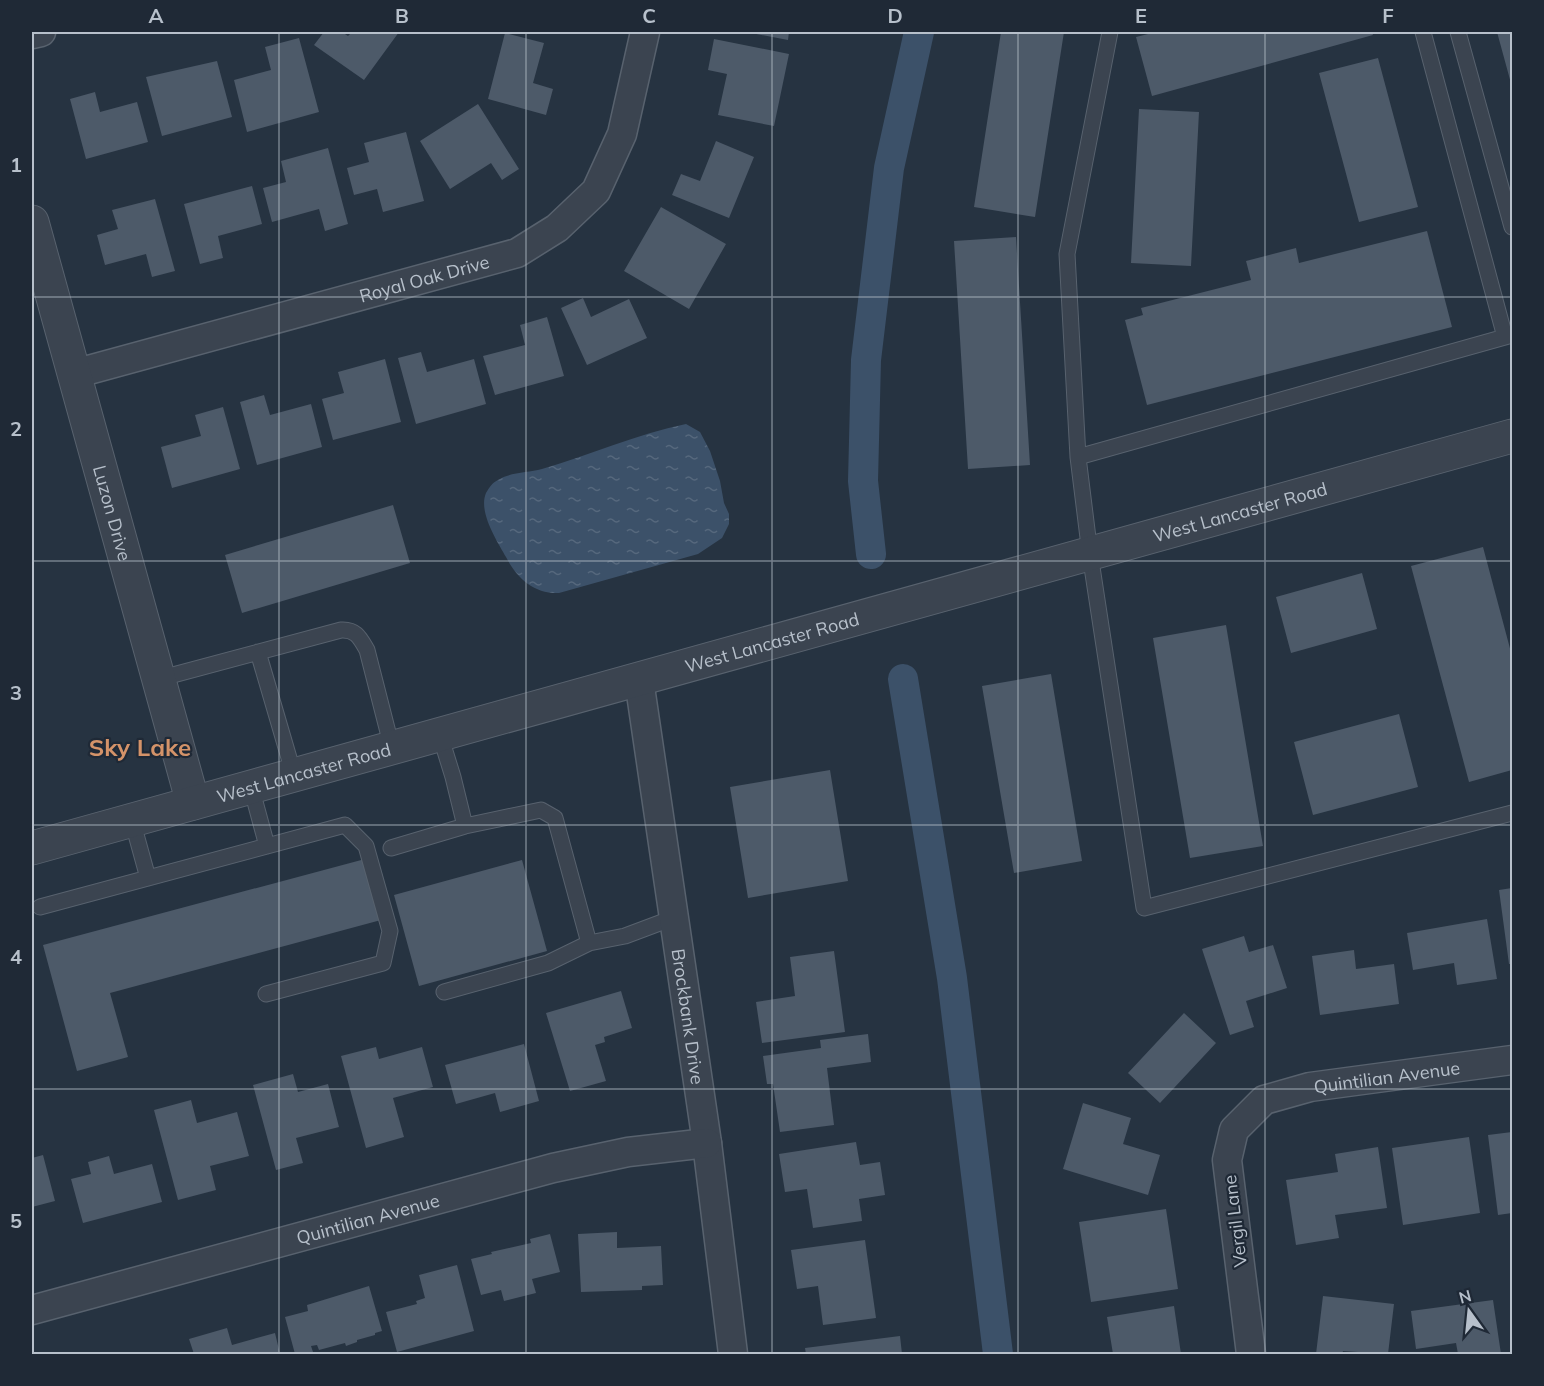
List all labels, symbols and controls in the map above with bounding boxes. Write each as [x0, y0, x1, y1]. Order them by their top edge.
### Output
text: A [149, 3, 164, 28]
text: B [395, 3, 409, 28]
text: C [642, 3, 656, 28]
text: D [887, 3, 903, 28]
text: E [1135, 3, 1147, 28]
text: F [1382, 3, 1394, 28]
text: 1 [10, 152, 22, 177]
street label: Royal Oak Drive [357, 250, 492, 307]
text: 2 [10, 416, 22, 441]
street label: Luzon Drive [88, 463, 137, 563]
street label: West Lancaster Road [1150, 477, 1330, 547]
street label: West Lancaster Road [682, 607, 862, 677]
text: 3 [10, 680, 22, 705]
district label: Sky Lake [89, 732, 191, 762]
street label: West Lancaster Road [214, 737, 393, 808]
text: 4 [10, 944, 22, 969]
street label: Brockbank Drive [667, 947, 710, 1086]
street label: Quintilian Avenue [1312, 1056, 1461, 1098]
street label: Vergil Lane [1218, 1174, 1252, 1268]
street label: Quintilian Avenue [294, 1188, 442, 1249]
text: 5 [10, 1208, 22, 1233]
north arrow [1439, 1281, 1499, 1341]
text: N [1457, 1285, 1474, 1308]

